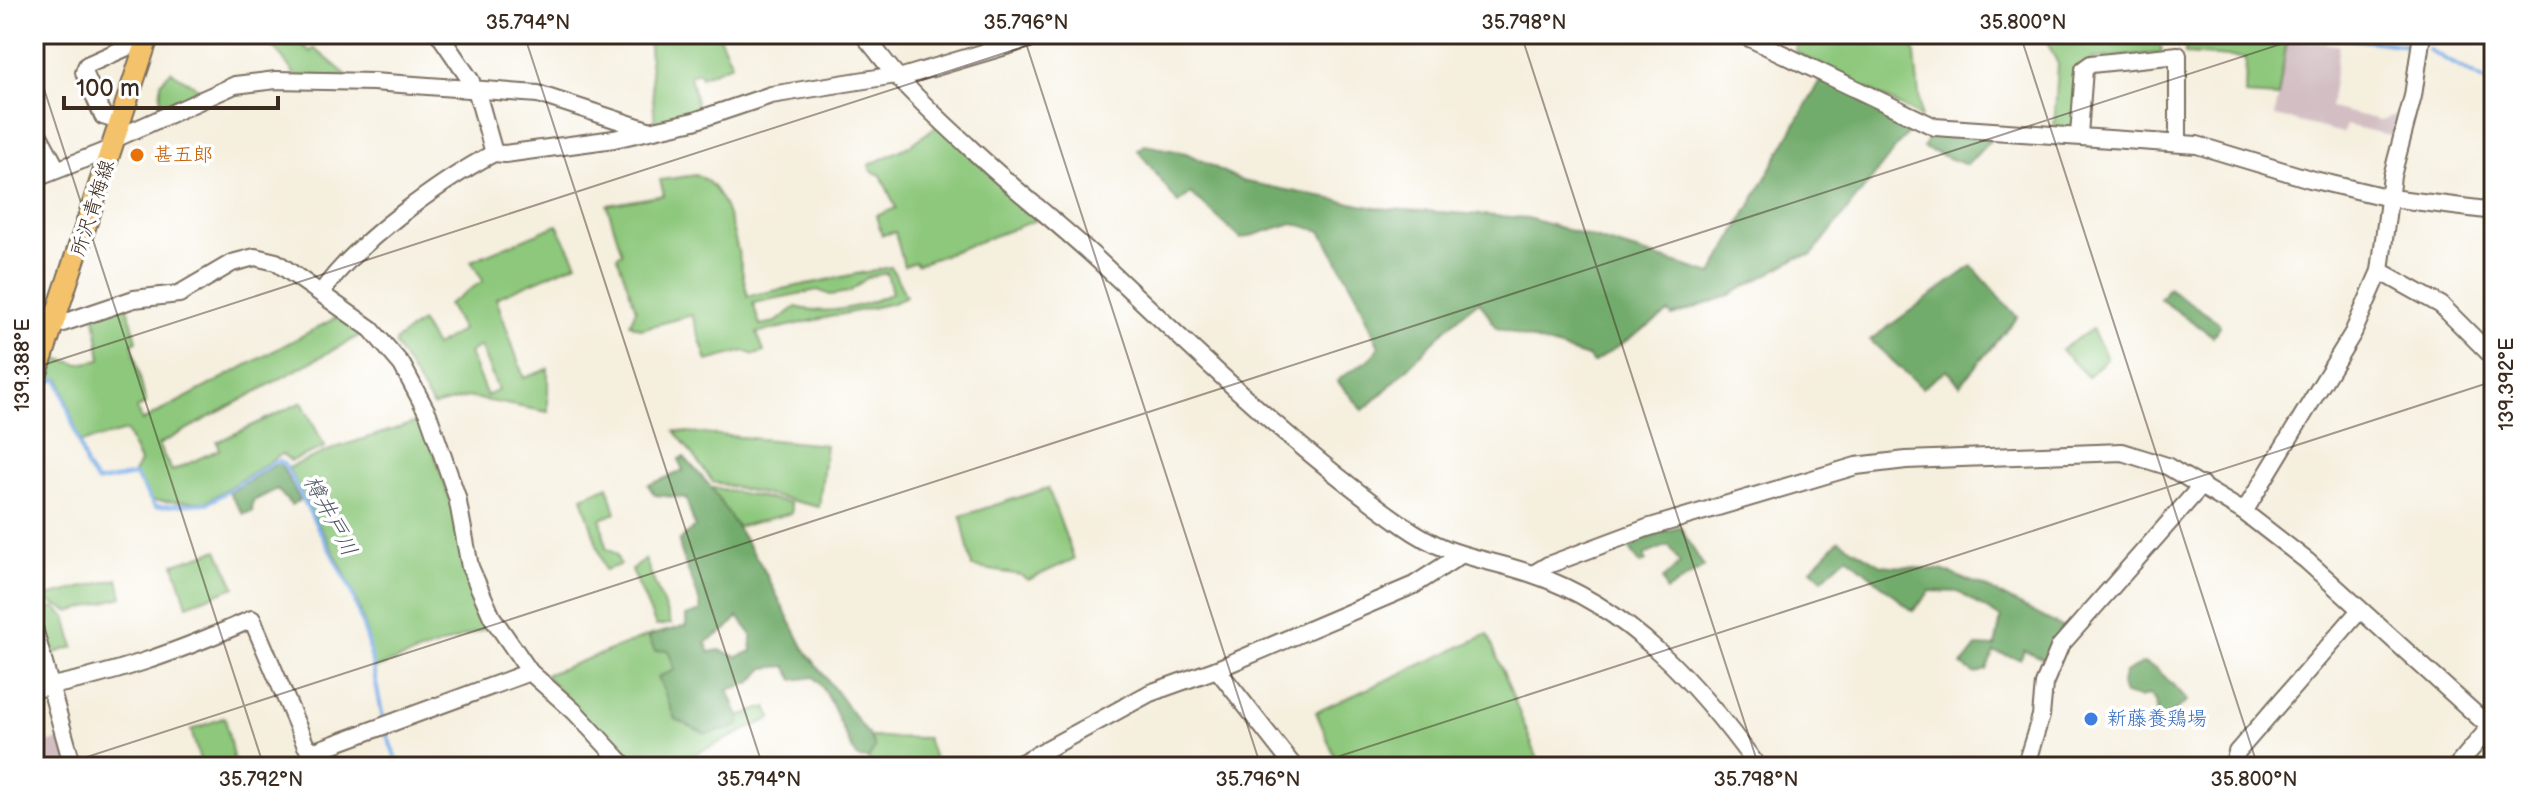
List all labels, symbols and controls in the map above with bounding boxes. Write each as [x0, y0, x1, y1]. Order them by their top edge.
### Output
text: 35.794°N [486, 11, 570, 35]
text: 35.796°N [983, 11, 1069, 35]
text: 35.798°N [1482, 11, 1566, 35]
text: 35.800°N [1979, 11, 2067, 35]
scale bar [64, 60, 278, 110]
text: 100 m [76, 74, 140, 103]
place label: 甚五郎 [153, 143, 213, 167]
marker: 甚五郎 [128, 146, 146, 164]
street label: 所沢青梅線 [66, 157, 120, 259]
text: 139.388°E [11, 318, 35, 412]
text: 139.392°E [2495, 338, 2519, 430]
water label: 樽井戸川 [297, 471, 363, 561]
place label: 新藤養鶏場 [2107, 707, 2207, 731]
marker: 新藤養鶏場 [2082, 710, 2100, 728]
text: 35.792°N [219, 768, 303, 792]
text: 35.794°N [717, 768, 801, 792]
text: 35.796°N [1215, 768, 1301, 792]
text: 35.798°N [1714, 768, 1798, 792]
text: 35.800°N [2210, 768, 2298, 792]

